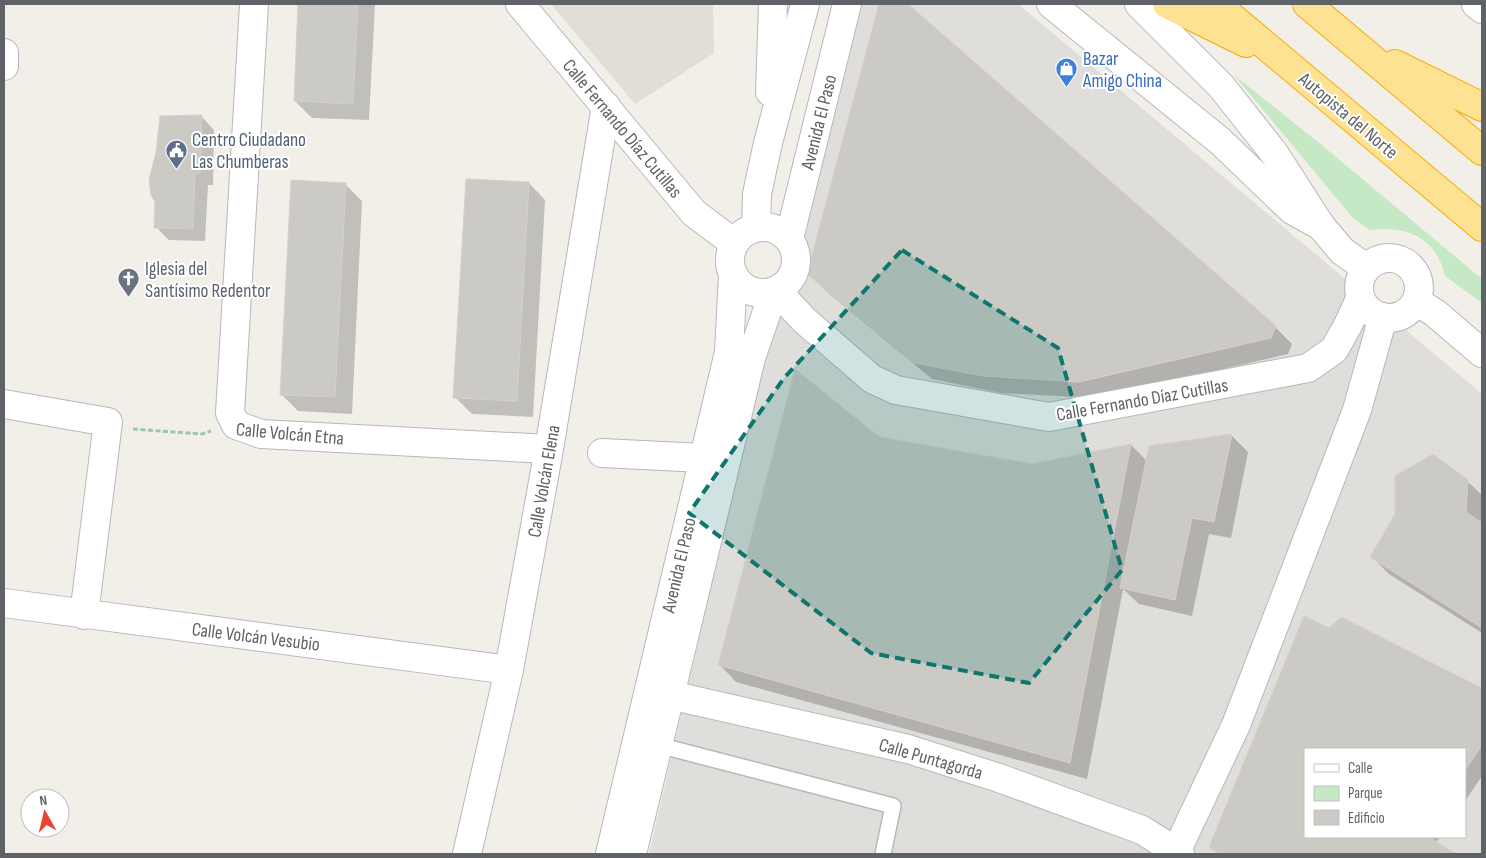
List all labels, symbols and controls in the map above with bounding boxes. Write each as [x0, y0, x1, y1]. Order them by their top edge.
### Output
place label: Bazar Amigo China [1082, 48, 1162, 93]
street label: Calle Fernando Díaz Cutillas [557, 55, 687, 203]
shop icon: Bazar Amigo China [1055, 57, 1079, 88]
street label: Autopista del Norte [1293, 67, 1402, 164]
street label: Avenida El Paso [796, 73, 842, 173]
place label: Centro Ciudadano Las Chumberas [192, 129, 306, 174]
public building icon: Centro Ciudadano Las Chumberas [164, 138, 188, 169]
place label: Iglesia del Santísimo Redentor [145, 258, 271, 303]
church icon: Iglesia del Santísimo Redentor [117, 267, 141, 298]
street label: Calle Fernando Díaz Cutillas [1055, 374, 1230, 427]
street label: Calle Volcán Etna [235, 418, 345, 451]
street label: Calle Volcán Elena [523, 423, 566, 539]
street label: Avenida El Paso [657, 516, 702, 616]
street label: Calle Volcán Vesubio [190, 618, 321, 657]
street label: Calle Puntagorda [876, 734, 985, 785]
legend [1304, 748, 1466, 838]
text: Calle [1348, 759, 1372, 778]
text: Parque [1348, 784, 1383, 803]
north arrow [20, 788, 70, 838]
text: N [38, 792, 48, 810]
text: Edificio [1348, 809, 1385, 828]

